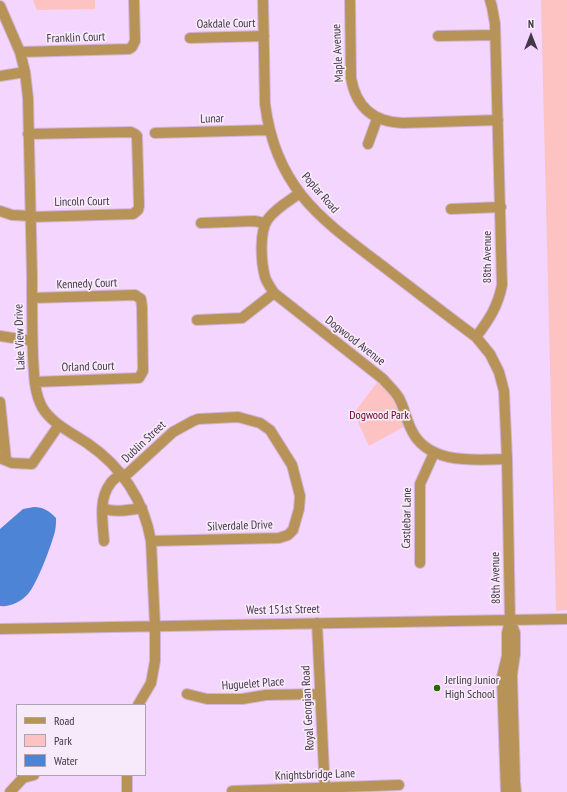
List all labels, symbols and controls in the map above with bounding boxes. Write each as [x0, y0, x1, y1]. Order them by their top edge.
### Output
street label: Oakdale Court [196, 16, 256, 32]
north arrow [511, 16, 551, 56]
text: N [528, 17, 534, 31]
street label: Maple Avenue [329, 24, 347, 82]
street label: Franklin Court [46, 30, 106, 46]
street label: Lunar [200, 112, 224, 126]
street label: Poplar Road [298, 170, 342, 216]
street label: Lincoln Court [54, 194, 110, 210]
street label: 88th Avenue [481, 231, 495, 283]
street label: Kennedy Court [56, 276, 118, 292]
street label: Lake View Drive [12, 304, 28, 370]
street label: Dogwood Avenue [322, 313, 388, 369]
street label: Orland Court [61, 359, 115, 375]
park label: Dogwood Park [349, 409, 409, 423]
street label: Dublin Street [119, 418, 169, 466]
street label: Castlebar Lane [399, 487, 415, 549]
street label: Silverdale Drive [207, 518, 273, 534]
street label: 88th Avenue [488, 552, 504, 604]
street label: West 151st Street [246, 602, 320, 618]
street label: Royal Georgian Road [299, 665, 317, 751]
place label: Jerling Junior High School [445, 674, 499, 702]
street label: Huguelet Place [221, 675, 285, 693]
marker: Jerling Junior High School [432, 683, 442, 693]
legend [16, 704, 146, 776]
text: Road [54, 713, 74, 728]
text: Park [54, 733, 72, 748]
text: Water [54, 753, 78, 768]
street label: Knightsbridge Lane [275, 766, 355, 784]

